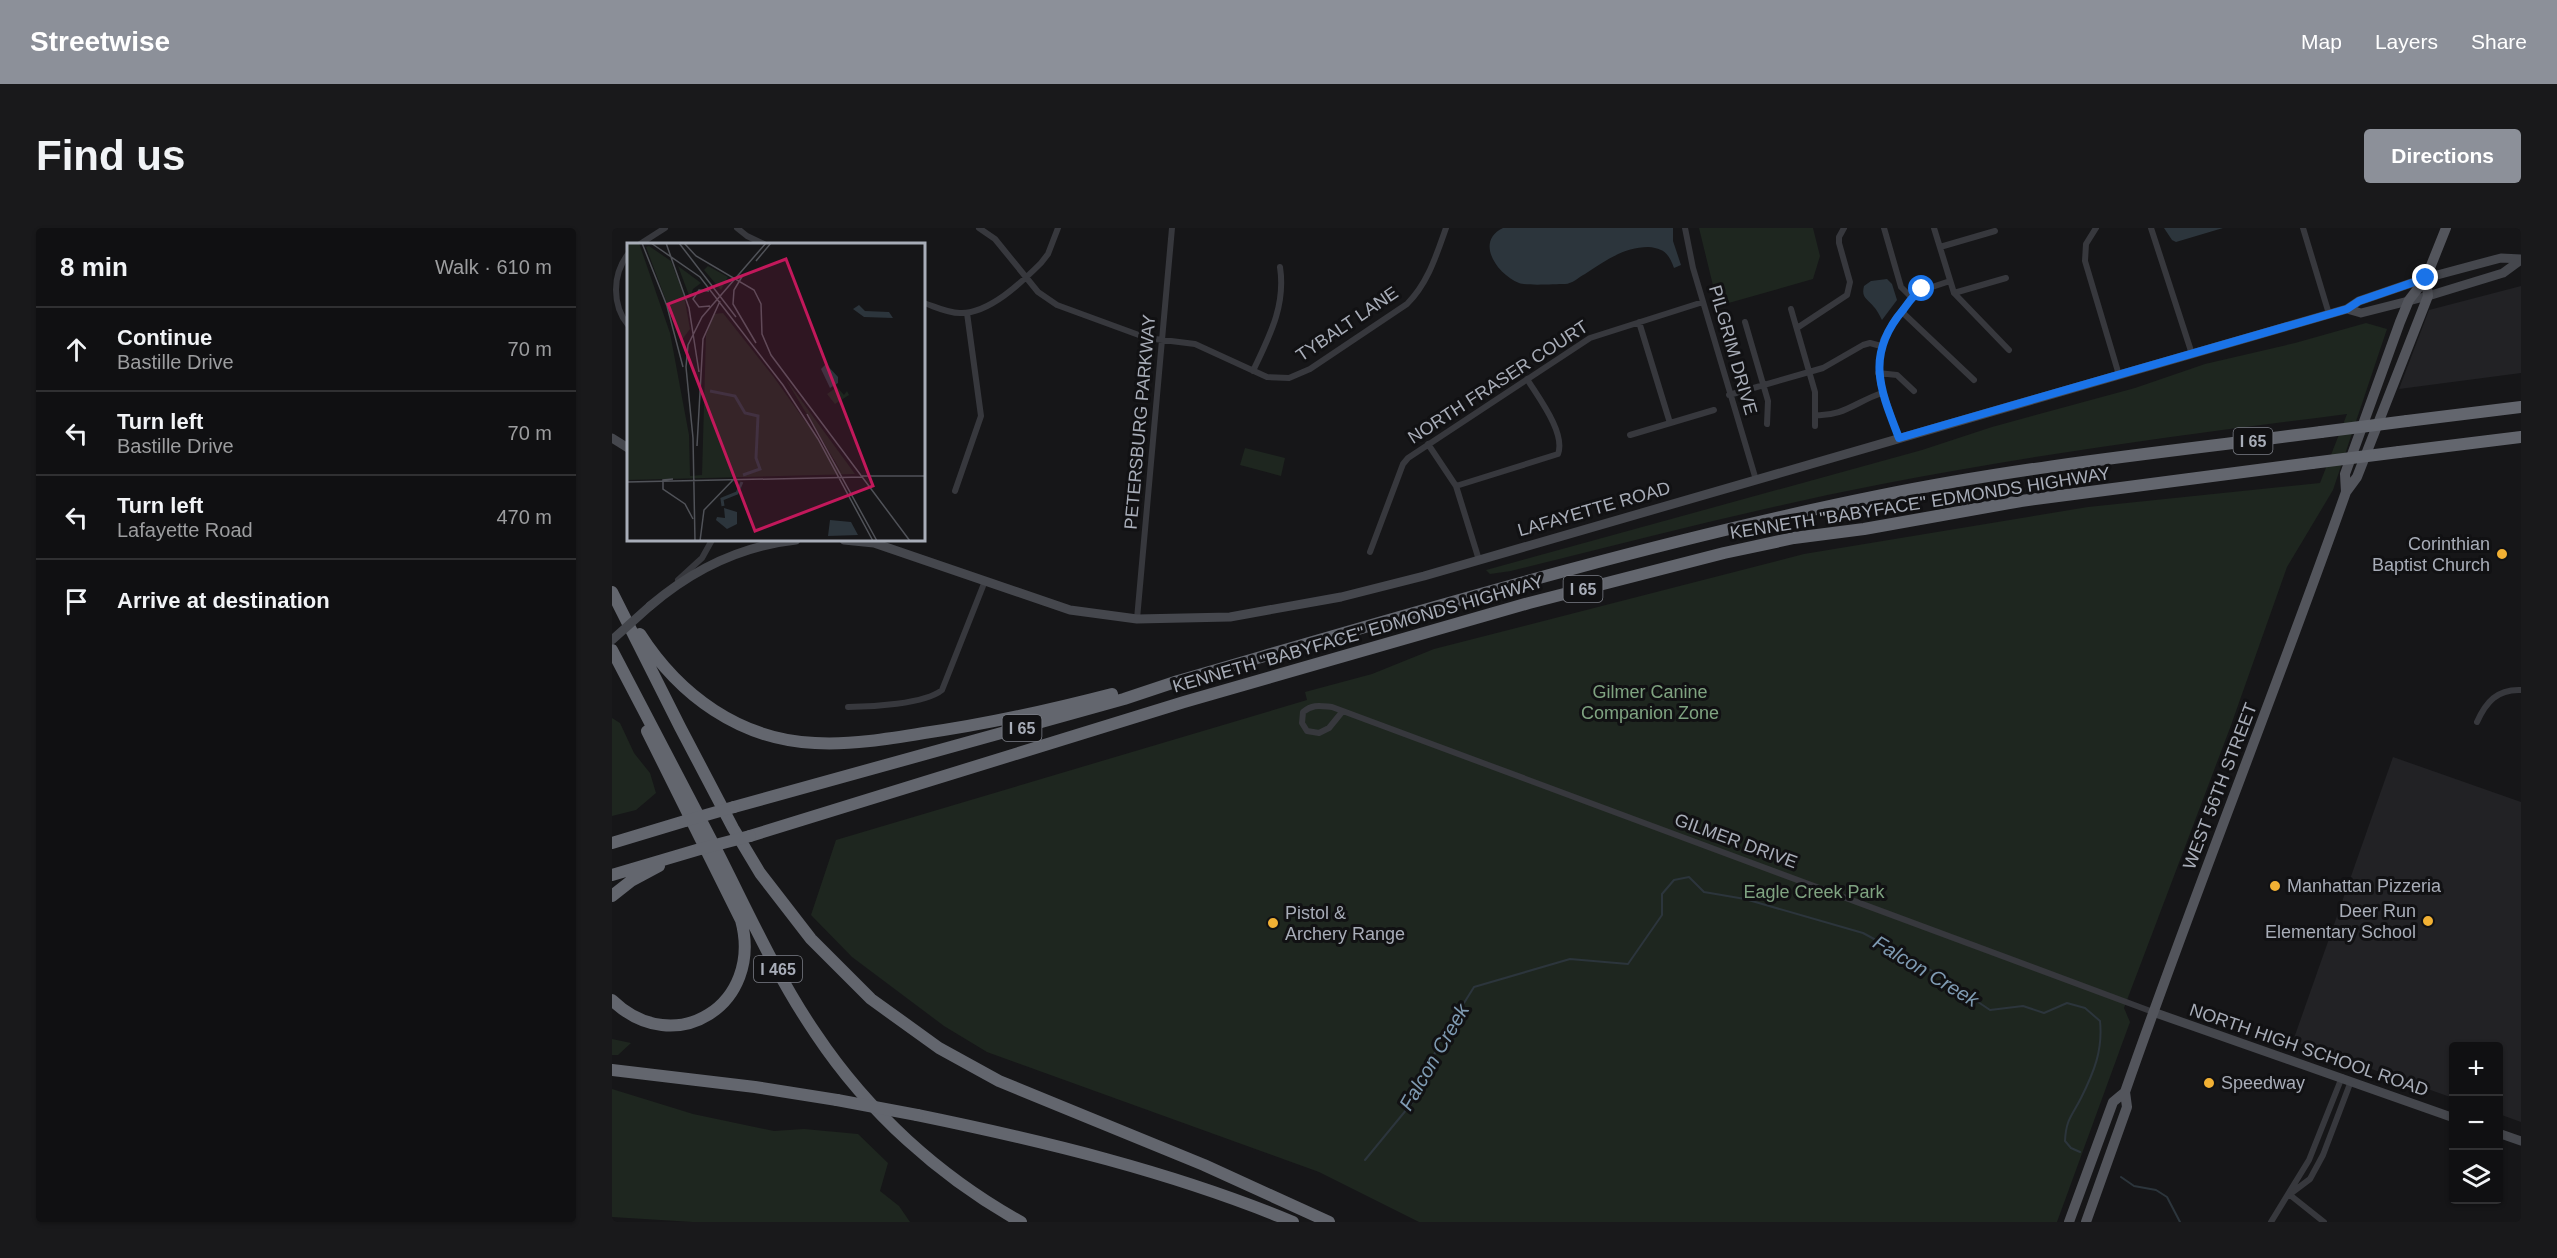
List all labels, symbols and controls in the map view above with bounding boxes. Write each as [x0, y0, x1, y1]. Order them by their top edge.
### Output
text: Streetwise [30, 26, 170, 57]
text: Map [2301, 30, 2342, 53]
text: Layers [2375, 30, 2438, 53]
text: Share [2471, 30, 2527, 53]
button: Directions [2364, 129, 2521, 183]
text: Find us [36, 132, 185, 179]
inset map [627, 243, 926, 542]
text: 8 min [60, 252, 128, 282]
text: Walk · 610 m [435, 256, 552, 278]
route end [2412, 264, 2438, 290]
route start [1908, 275, 1934, 301]
street label: TYBALT LANE [1292, 283, 1402, 365]
street label: PILGRIM DRIVE [1705, 283, 1761, 417]
street label: PETERSBURG PARKWAY [1121, 314, 1159, 530]
street label: NORTH FRASER COURT [1404, 316, 1592, 448]
text: Continue [117, 325, 212, 350]
icon: ahead [60, 333, 93, 366]
text: 70 m [508, 338, 552, 360]
text: Bastille Drive [117, 351, 234, 373]
text: Turn left [117, 409, 203, 434]
icon: left [60, 417, 93, 450]
text: 70 m [508, 422, 552, 444]
road number: I 65 [2234, 428, 2272, 454]
text: Bastille Drive [117, 435, 234, 457]
street label: KENNETH "BABYFACE" EDMONDS HIGHWAY [1728, 463, 2112, 543]
street label: LAFAYETTE ROAD [1515, 478, 1673, 540]
text: Turn left [117, 493, 203, 518]
icon: left [60, 501, 93, 534]
text: 470 m [496, 506, 552, 528]
text: Lafayette Road [117, 519, 253, 541]
place label: Corinthian Baptist Church [2372, 534, 2490, 575]
marker: Corinthian Baptist Church [2495, 547, 2509, 561]
street label: KENNETH "BABYFACE" EDMONDS HIGHWAY [1170, 571, 1546, 697]
road number: I 65 [1564, 576, 1602, 602]
icon: arrive [60, 585, 93, 618]
text: Arrive at destination [117, 588, 330, 613]
park label: Gilmer Canine Companion Zone [1581, 682, 1719, 723]
street label: WEST 56TH STREET [2179, 700, 2261, 872]
road number: I 65 [1002, 715, 1042, 741]
street label: GILMER DRIVE [1672, 810, 1800, 872]
place label: Manhattan Pizzeria [2287, 876, 2442, 896]
marker: Manhattan Pizzeria [2268, 879, 2282, 893]
park label: Eagle Creek Park [1743, 882, 1886, 902]
place label: Deer Run Elementary School [2265, 901, 2416, 942]
place label: Pistol & Archery Range [1285, 903, 1405, 944]
marker: Deer Run Elementary School [2421, 914, 2435, 928]
marker: Pistol & Archery Range [1266, 916, 1280, 930]
water label: Falcon Creek [1869, 931, 1983, 1012]
road number: I 465 [754, 956, 802, 982]
water label: Falcon Creek [1395, 999, 1474, 1114]
street label: NORTH HIGH SCHOOL ROAD [2187, 1000, 2431, 1100]
map controls [2449, 1042, 2503, 1204]
button: + [2449, 1042, 2503, 1096]
place label: Speedway [2221, 1073, 2305, 1093]
marker: Speedway [2202, 1076, 2216, 1090]
button: − [2449, 1096, 2503, 1150]
button: layers [2449, 1150, 2503, 1204]

